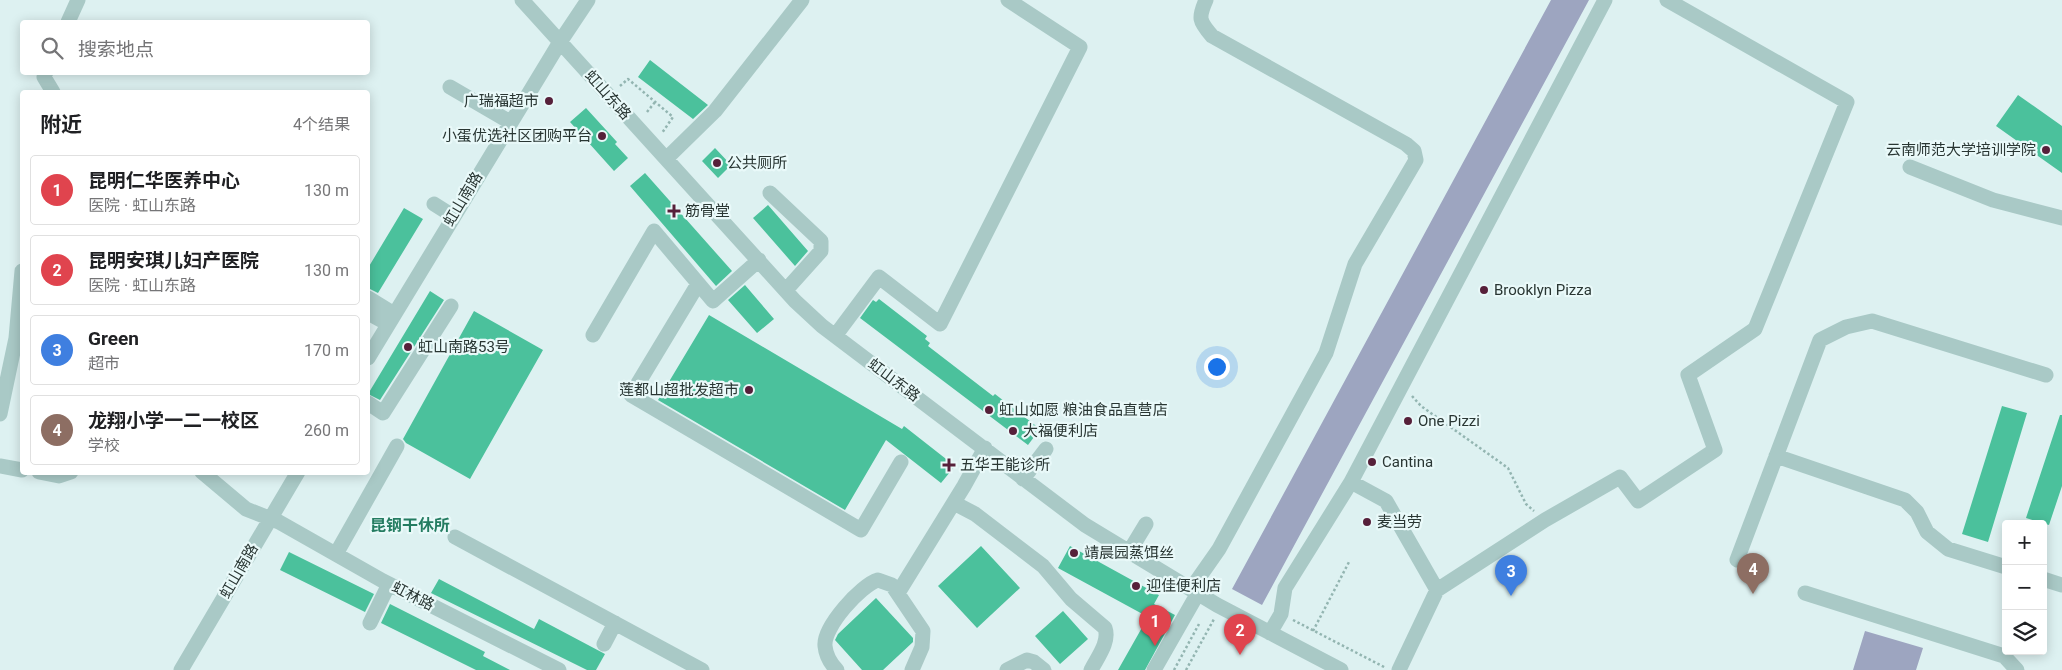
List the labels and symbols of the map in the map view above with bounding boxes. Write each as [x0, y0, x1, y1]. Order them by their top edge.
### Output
street label: 虹山东路 [581, 67, 635, 123]
place label: 广瑞福超市 [464, 92, 539, 110]
marker: 广瑞福超市 [543, 95, 555, 107]
place label: 小蛋优选社区团购平台 [442, 127, 592, 145]
marker: 小蛋优选社区团购平台 [596, 130, 608, 142]
place label: 云南师范大学培训学院 [1886, 141, 2036, 159]
marker: 云南师范大学培训学院 [2040, 144, 2052, 156]
place label: 公共厕所 [727, 154, 787, 172]
marker: 公共厕所 [711, 157, 723, 169]
street label: 虹山南路 [440, 169, 486, 229]
place label: 筋骨堂 [685, 202, 730, 220]
marker: 筋骨堂 [667, 204, 681, 218]
place label: Brooklyn Pizza [1494, 281, 1592, 299]
marker: Brooklyn Pizza [1478, 284, 1490, 296]
place label: 虹山南路53号 [418, 338, 510, 356]
marker: 虹山南路53号 [402, 341, 414, 353]
your location [1204, 354, 1230, 380]
street label: 虹山东路 [865, 355, 923, 405]
place label: 莲都山超批发超市 [619, 381, 739, 399]
marker: 莲都山超批发超市 [743, 384, 755, 396]
place label: 虹山如愿 粮油食品直营店 [999, 401, 1168, 419]
marker: 虹山如愿 粮油食品直营店 [983, 404, 995, 416]
place label: One Pizzi [1418, 412, 1480, 430]
marker: One Pizzi [1402, 415, 1414, 427]
place label: 大福便利店 [1023, 422, 1098, 440]
marker: 大福便利店 [1007, 425, 1019, 437]
place label: Cantina [1382, 453, 1433, 471]
place label: 五华王能诊所 [960, 456, 1050, 474]
marker: Cantina [1366, 456, 1378, 468]
marker: 五华王能诊所 [942, 458, 956, 472]
place label: 麦当劳 [1377, 513, 1422, 531]
district label: 昆钢干休所 [370, 516, 450, 535]
marker: 麦当劳 [1361, 516, 1373, 528]
street label: 虹山南路 [216, 541, 262, 601]
place label: 靖晨园蒸饵丝 [1084, 544, 1174, 562]
marker: 靖晨园蒸饵丝 [1068, 547, 1080, 559]
pin: 4 [1737, 553, 1769, 594]
pin: 3 [1495, 555, 1527, 596]
place label: 迎佳便利店 [1146, 577, 1221, 595]
street label: 虹林路 [389, 578, 437, 614]
marker: 迎佳便利店 [1130, 580, 1142, 592]
pin: 1 [1139, 605, 1171, 646]
pin: 2 [1224, 614, 1256, 655]

